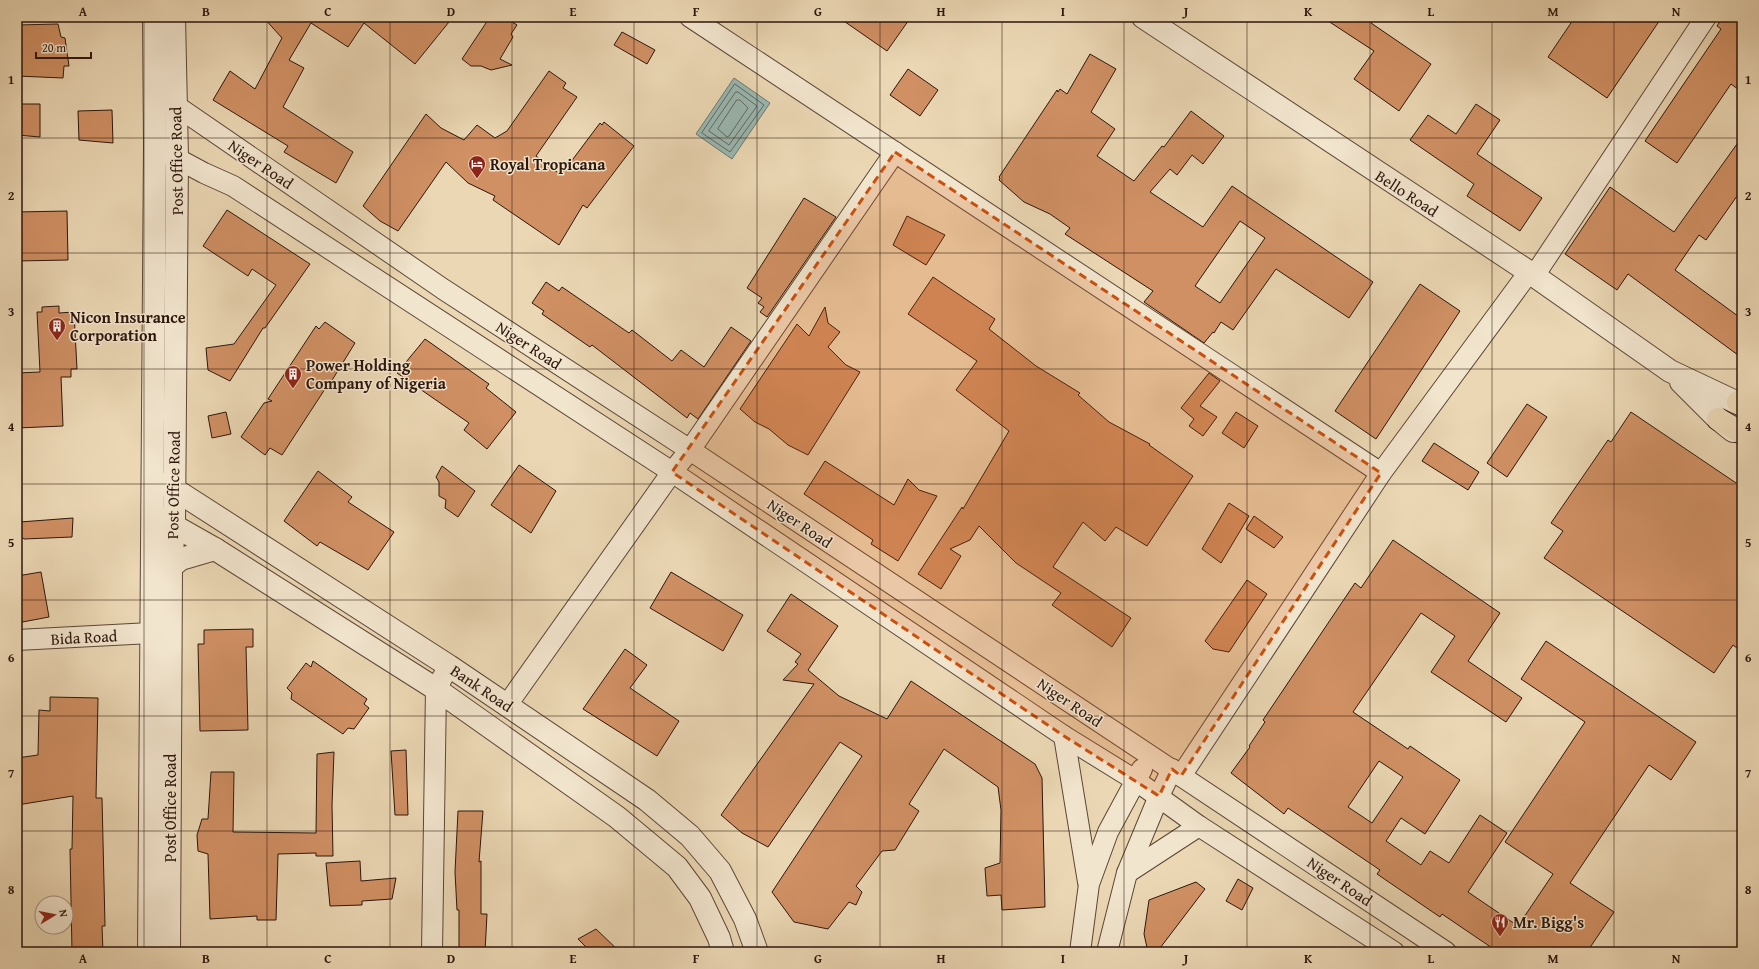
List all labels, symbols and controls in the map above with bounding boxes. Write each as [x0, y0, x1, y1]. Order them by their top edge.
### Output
text: A [79, 2, 88, 21]
text: B [202, 2, 210, 21]
text: C [324, 2, 332, 21]
text: D [447, 2, 455, 21]
text: E [570, 2, 577, 21]
text: F [693, 2, 700, 21]
text: G [814, 2, 822, 21]
text: H [936, 2, 946, 21]
text: I [1061, 2, 1065, 21]
text: J [1182, 2, 1189, 21]
text: K [1304, 2, 1313, 21]
text: L [1428, 2, 1435, 21]
text: M [1547, 2, 1559, 21]
text: N [1672, 2, 1681, 21]
scale bar [36, 34, 91, 60]
text: 20 m [42, 39, 66, 56]
text: 1 [8, 70, 14, 89]
text: 1 [1745, 70, 1751, 89]
street label: Post Office Road [163, 106, 189, 215]
street label: Niger Road [224, 133, 299, 195]
place label: Royal Tropicana [490, 152, 606, 176]
hotel icon: Royal Tropicana [467, 154, 487, 179]
street label: Bello Road [1371, 164, 1444, 223]
text: 2 [8, 186, 15, 205]
text: 2 [1745, 186, 1752, 205]
text: 3 [8, 302, 14, 321]
text: 3 [1745, 302, 1751, 321]
place label: Nicon Insurance Corporation [70, 305, 186, 347]
street label: Niger Road [491, 315, 567, 375]
building icon: Nicon Insurance Corporation [47, 316, 67, 341]
place label: Power Holding Company of Nigeria [306, 353, 447, 395]
building icon: Power Holding Company of Nigeria [283, 364, 303, 389]
text: 4 [8, 417, 15, 436]
text: 4 [1745, 417, 1752, 436]
street label: Post Office Road [160, 430, 186, 539]
street label: Niger Road [763, 492, 838, 554]
text: 5 [8, 533, 15, 552]
text: 5 [1745, 533, 1752, 552]
street label: Bida Road [50, 623, 118, 651]
text: 6 [8, 648, 15, 667]
text: 6 [1745, 648, 1752, 667]
street label: Bank Road [446, 658, 518, 718]
street label: Niger Road [1033, 671, 1108, 733]
street label: Post Office Road [158, 753, 182, 862]
text: 7 [8, 764, 15, 783]
text: 7 [1745, 764, 1752, 783]
street label: Niger Road [1303, 850, 1378, 912]
text: 8 [8, 880, 15, 899]
text: 8 [1745, 880, 1752, 899]
north arrow [34, 895, 74, 935]
text: N [55, 908, 72, 919]
place label: Mr. Bigg's [1513, 910, 1584, 934]
restaurant icon: Mr. Bigg's [1490, 912, 1510, 937]
text: A [79, 949, 88, 968]
text: B [202, 949, 210, 968]
text: C [324, 949, 332, 968]
text: D [447, 949, 455, 968]
text: E [570, 949, 577, 968]
text: F [693, 949, 700, 968]
text: G [814, 949, 822, 968]
text: H [936, 949, 946, 968]
text: I [1061, 949, 1065, 968]
text: J [1182, 949, 1189, 968]
text: K [1304, 949, 1313, 968]
text: L [1428, 949, 1435, 968]
text: M [1547, 949, 1559, 968]
text: N [1672, 949, 1681, 968]

